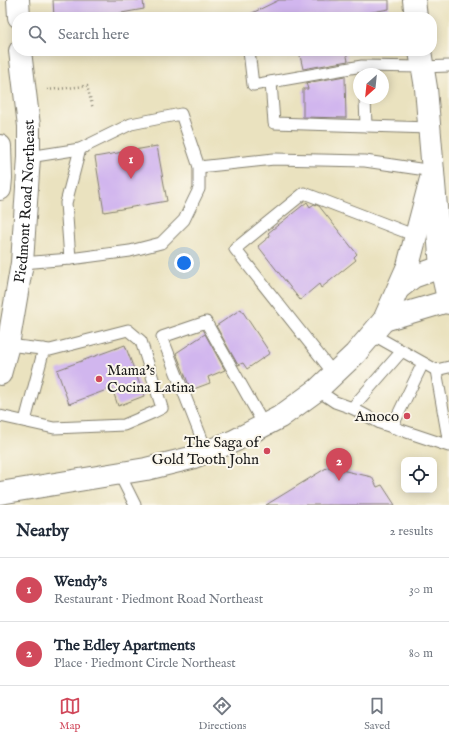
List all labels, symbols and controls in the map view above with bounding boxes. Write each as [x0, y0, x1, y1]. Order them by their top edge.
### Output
search box [12, 12, 437, 56]
icon: search [26, 23, 48, 45]
text: Search here [58, 25, 129, 44]
north arrow [353, 68, 389, 104]
street label: Piedmont Road Northeast [9, 119, 39, 284]
pin: 1 [118, 146, 144, 179]
your location [174, 253, 194, 273]
place label: Mama's Cocina Latina [107, 361, 195, 397]
marker: Mama's Cocina Latina [94, 374, 104, 384]
place label: Amoco [354, 407, 399, 426]
marker: Amoco [402, 411, 412, 421]
place label: The Saga of Gold Tooth John [152, 433, 262, 469]
marker: The Saga of Gold Tooth John [262, 446, 272, 456]
pin: 2 [326, 448, 352, 481]
map controls [401, 457, 437, 493]
button: locate [401, 457, 437, 493]
text: Nearby [16, 521, 69, 542]
text: 2 results [389, 523, 433, 540]
text: Wendy's [54, 572, 107, 591]
text: 1 [27, 581, 31, 598]
text: 30 m [409, 581, 433, 598]
text: Restaurant · Piedmont Road Northeast [54, 591, 263, 608]
text: The Edley Apartments [54, 636, 195, 655]
text: 2 [26, 645, 32, 662]
text: 80 m [409, 645, 433, 662]
text: Place · Piedmont Circle Northeast [54, 655, 236, 672]
tab: Map [59, 695, 81, 733]
tab: Directions [199, 695, 246, 733]
tab: Saved [364, 695, 390, 733]

